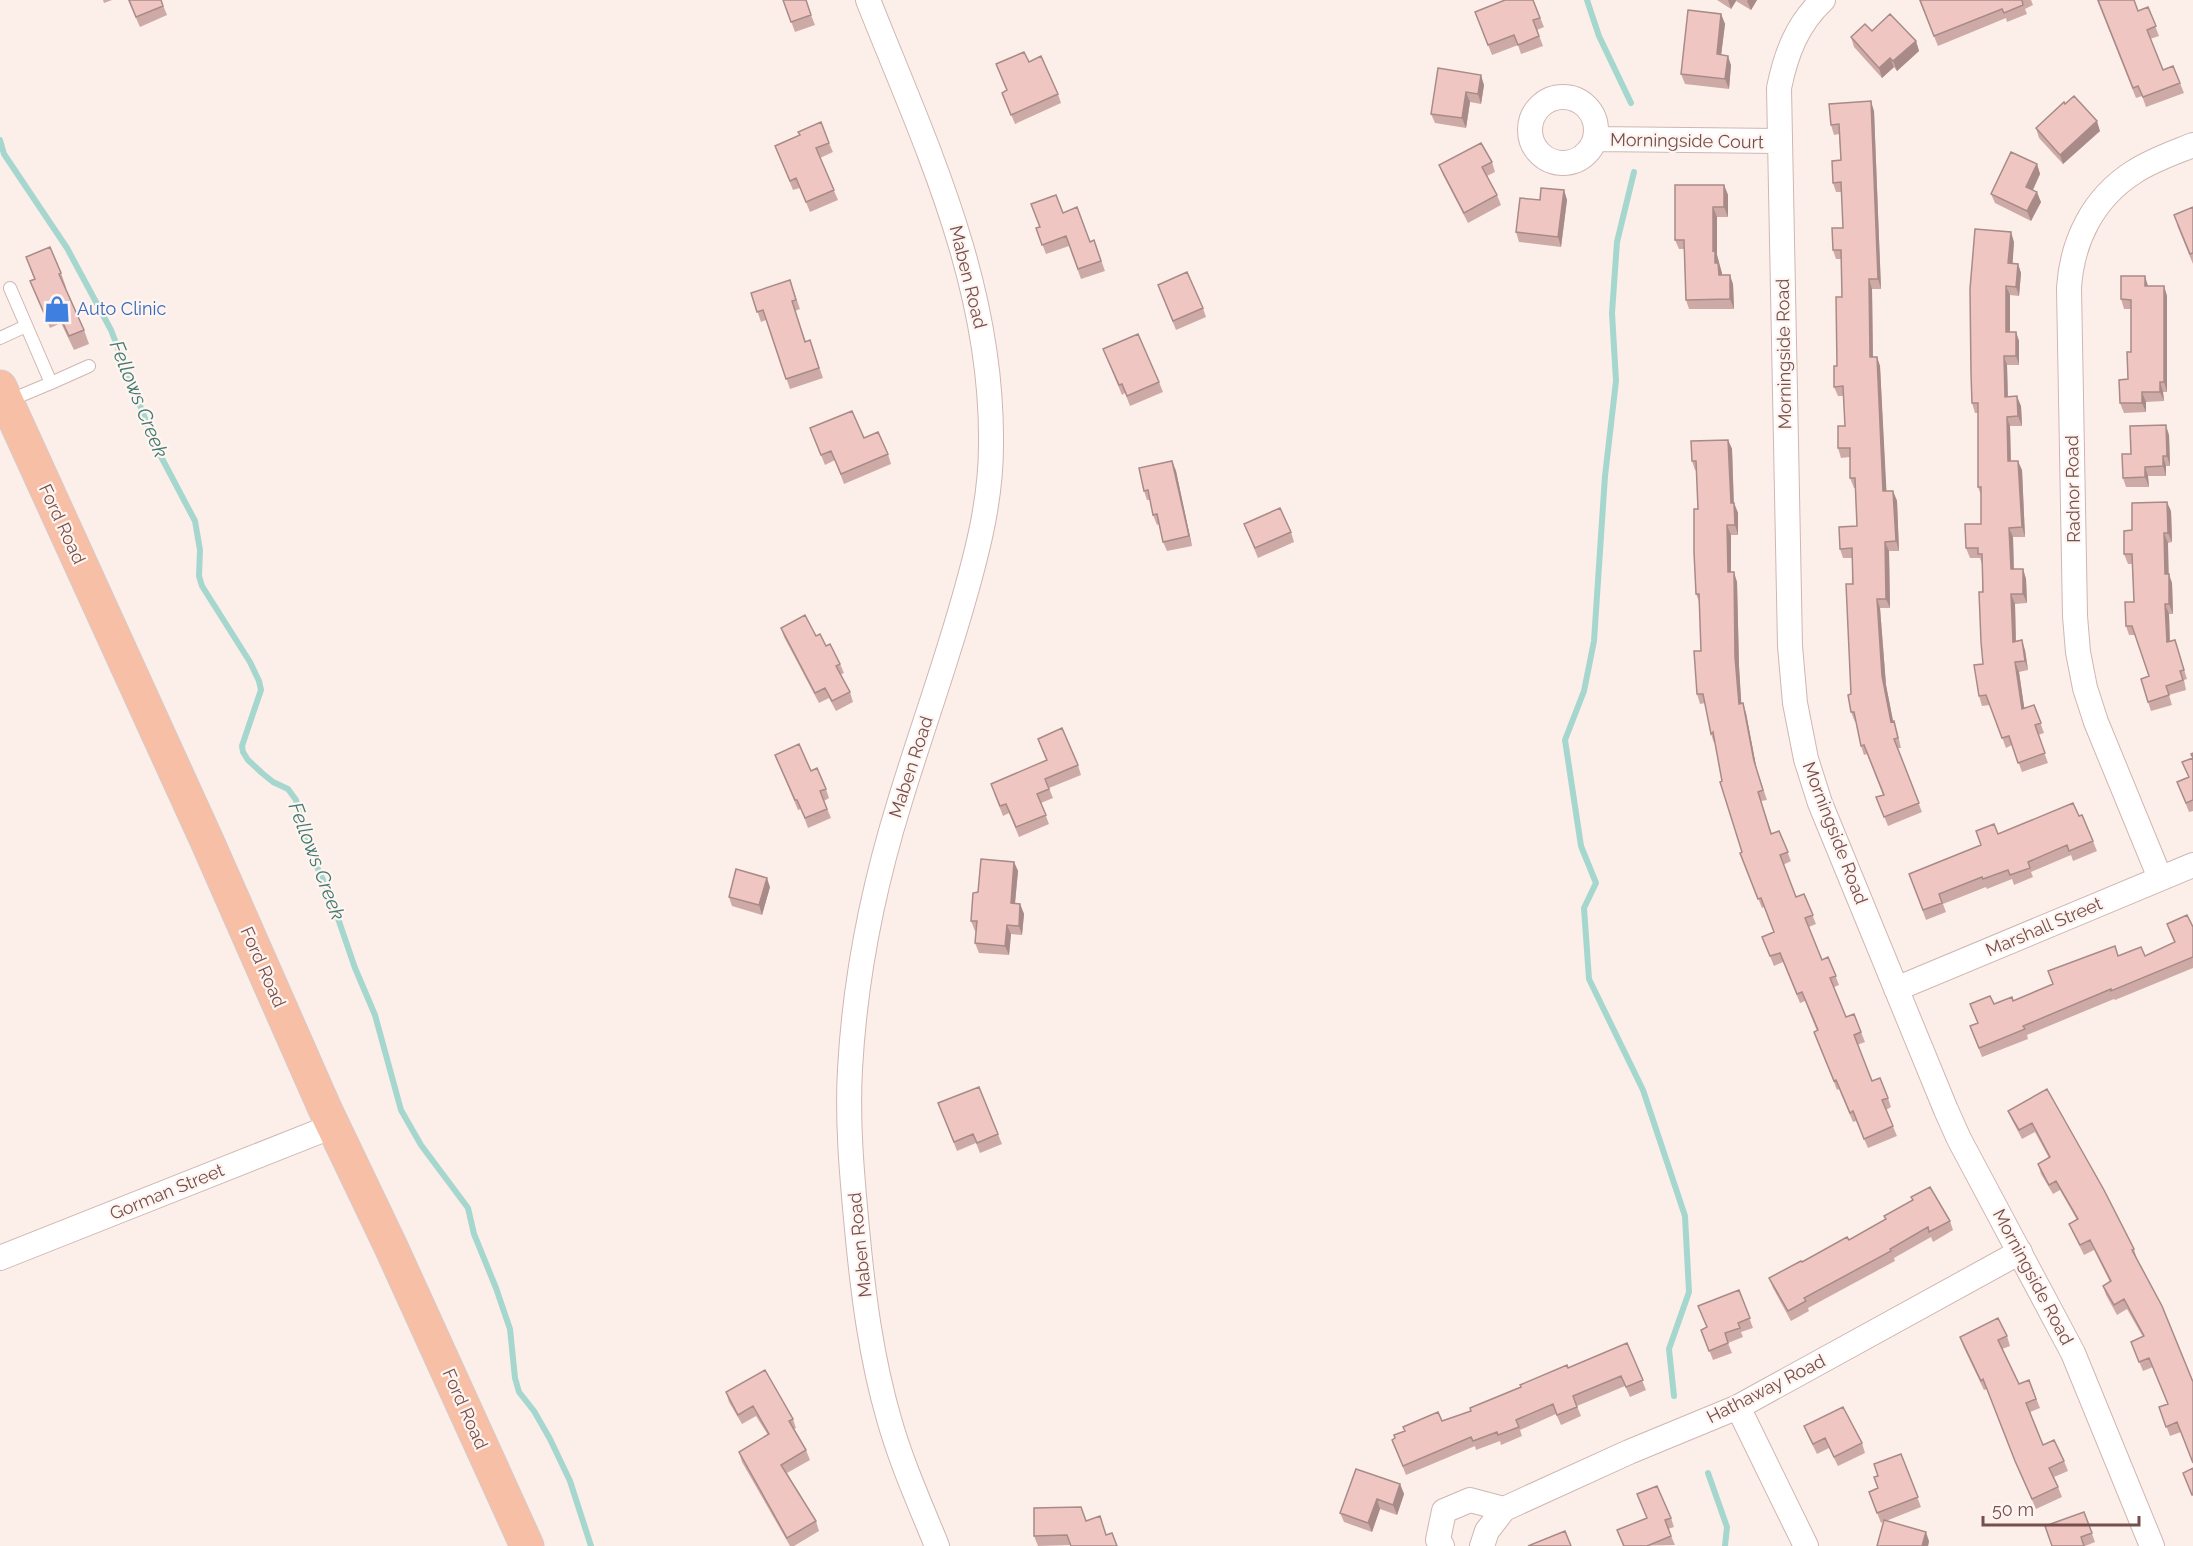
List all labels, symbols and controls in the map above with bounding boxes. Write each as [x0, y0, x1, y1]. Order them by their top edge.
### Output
street label: Morningside Court [1610, 129, 1764, 152]
street label: Maben Road [946, 223, 991, 331]
street label: Morningside Road [1772, 278, 1795, 430]
shop icon: Auto Clinic [42, 294, 72, 324]
place label: Auto Clinic [77, 298, 166, 319]
water label: Fellows Creek [105, 337, 173, 461]
street label: Radnor Road [2061, 435, 2084, 543]
street label: Ford Road [35, 480, 90, 567]
street label: Maben Road [884, 713, 937, 820]
street label: Morningside Road [1799, 759, 1872, 907]
water label: Fellows Creek [284, 799, 351, 924]
street label: Marshall Street [1982, 893, 2105, 961]
street label: Ford Road [236, 923, 290, 1010]
street label: Gorman Street [107, 1159, 227, 1224]
street label: Maben Road [844, 1192, 875, 1299]
street label: Morningside Road [1989, 1205, 2078, 1348]
street label: Hathaway Road [1703, 1350, 1828, 1427]
street label: Ford Road [438, 1365, 492, 1452]
scale bar [1983, 1489, 2139, 1527]
text: 50 m [1992, 1499, 2034, 1520]

